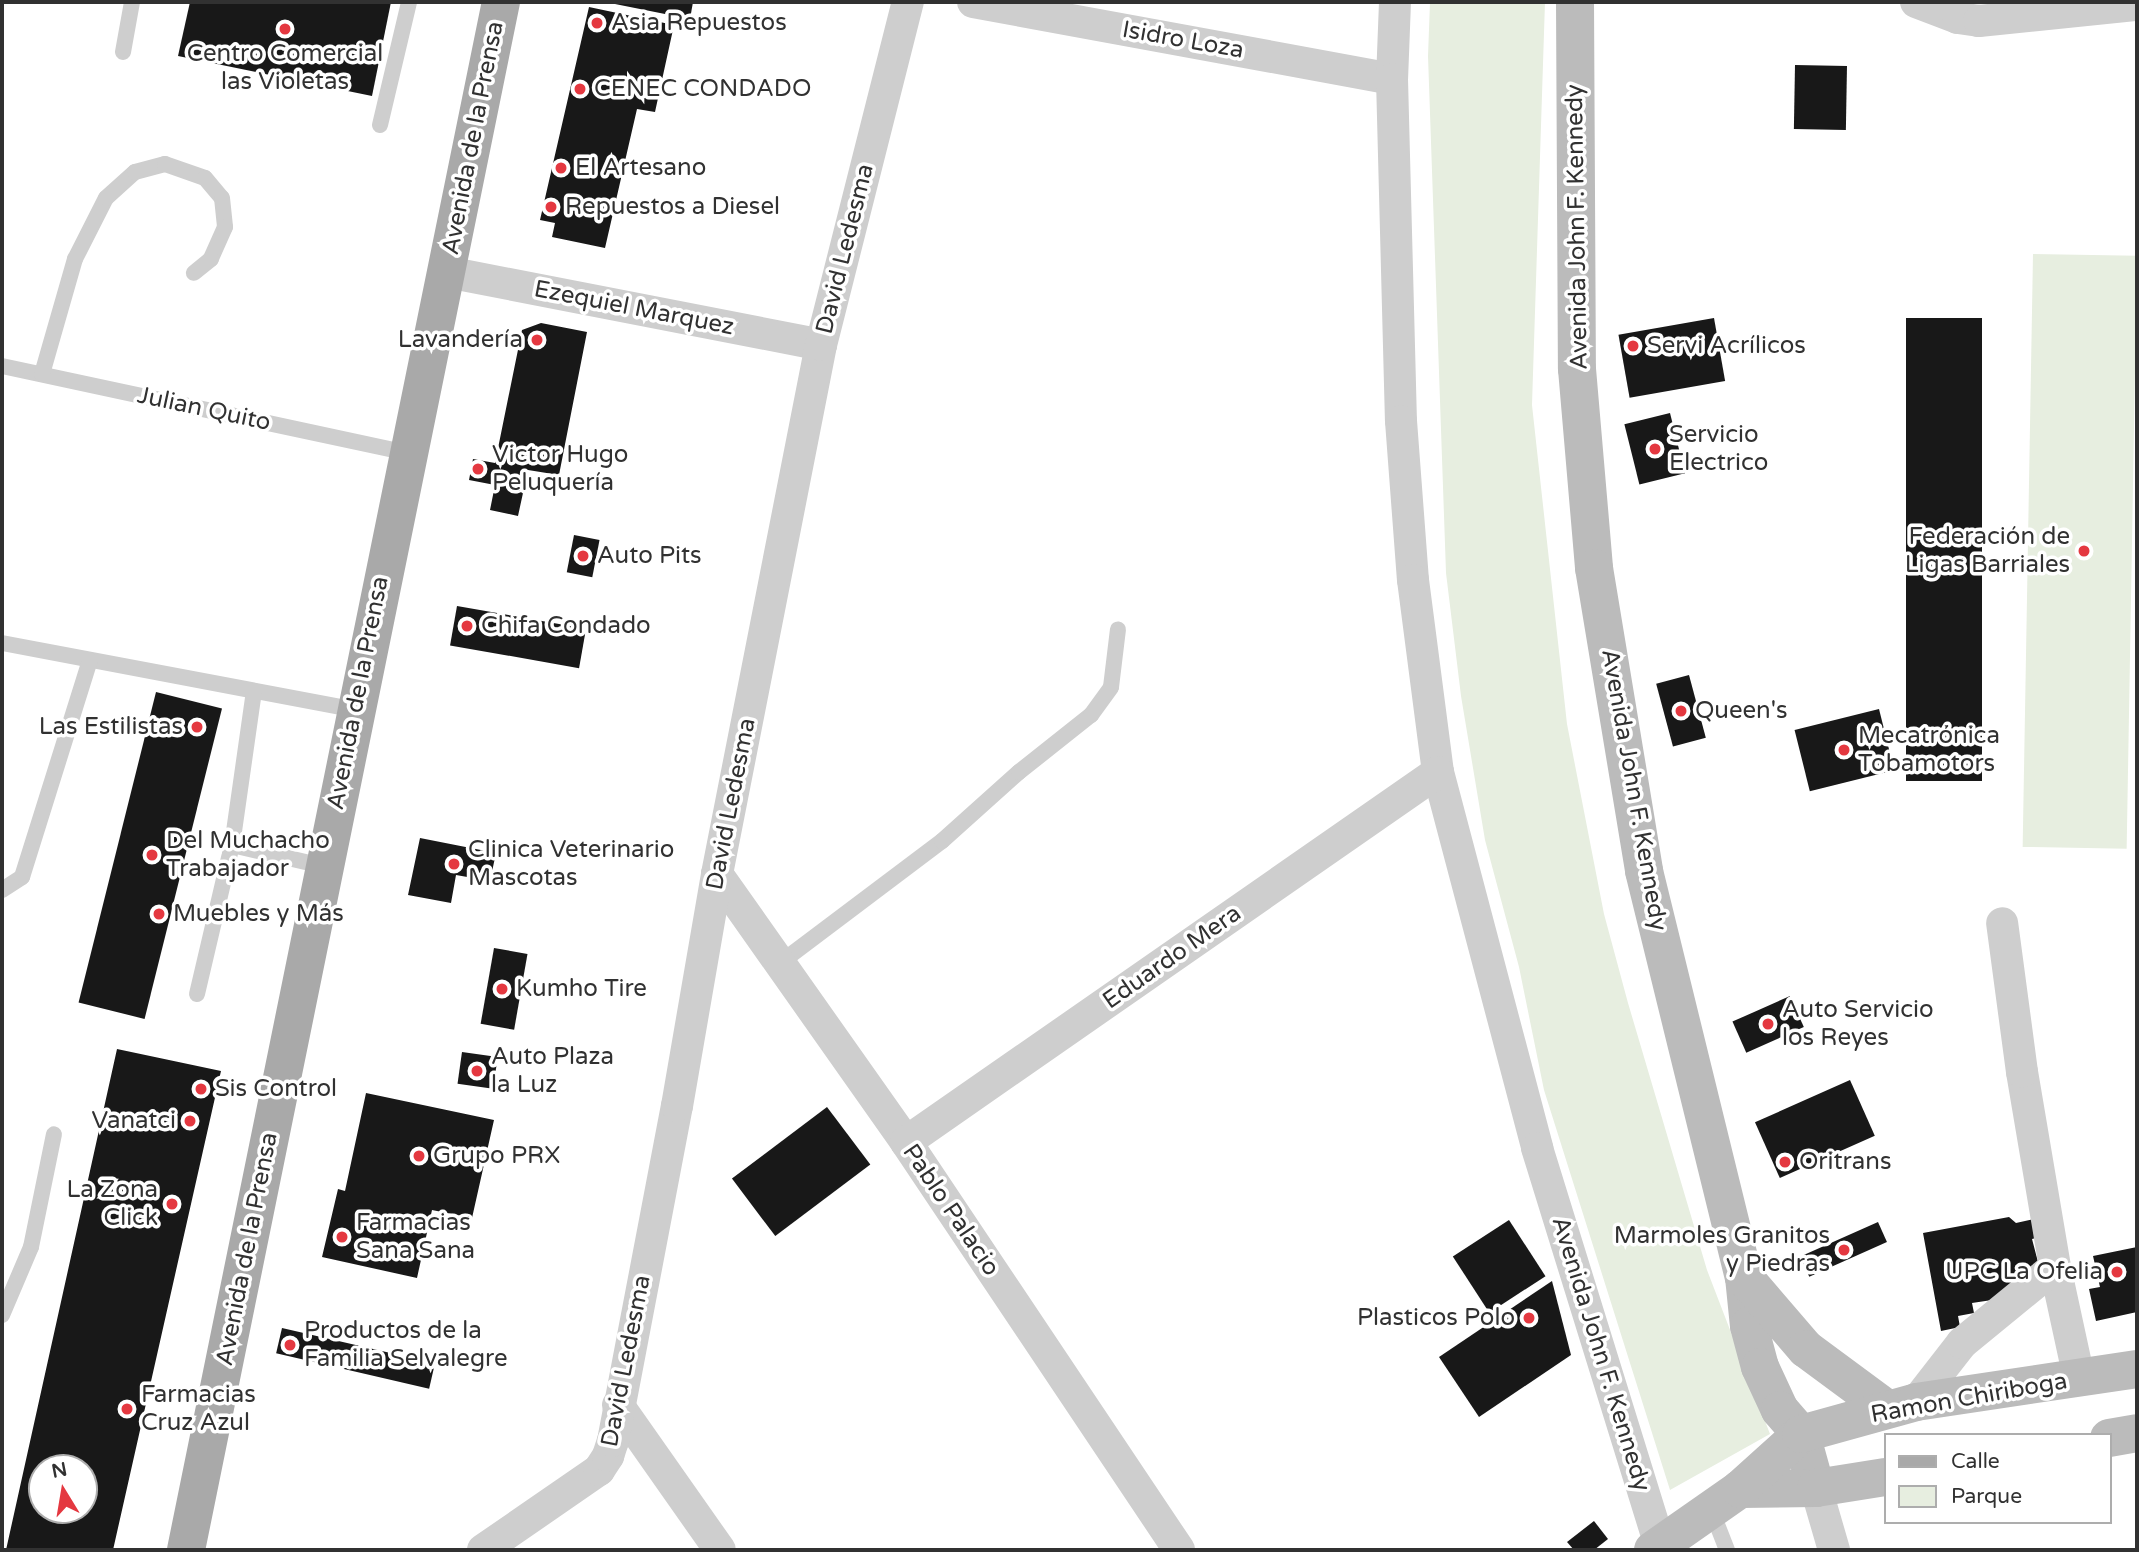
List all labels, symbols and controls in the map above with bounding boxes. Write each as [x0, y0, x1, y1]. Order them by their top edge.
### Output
place label: Asia Repuestos [611, 9, 787, 37]
marker: Asia Repuestos [589, 15, 605, 31]
street label: Isidro Loza [1120, 15, 1246, 65]
street label: Avenida de la Prensa [436, 19, 510, 257]
marker: Centro Comercial las Violetas [277, 21, 293, 37]
place label: Centro Comercial las Violetas [187, 40, 383, 96]
place label: CENEC CONDADO [594, 75, 811, 103]
marker: CENEC CONDADO [572, 81, 588, 97]
street label: Avenida John F. Kennedy [1560, 84, 1594, 370]
place label: El Artesano [575, 154, 706, 182]
marker: El Artesano [553, 160, 569, 176]
street label: David Ledesma [810, 161, 880, 337]
place label: Repuestos a Diesel [565, 193, 780, 221]
marker: Repuestos a Diesel [543, 199, 559, 215]
street label: Ezequiel Marquez [532, 274, 736, 342]
place label: Lavandería [398, 326, 523, 354]
marker: Lavandería [529, 332, 545, 348]
place label: Servi Acrílicos [1647, 332, 1806, 360]
marker: Servi Acrílicos [1625, 338, 1641, 354]
street label: Julian Quito [135, 381, 273, 437]
place label: Servicio Electrico [1669, 421, 1768, 477]
place label: Victor Hugo Peluquería [492, 441, 628, 497]
marker: Servicio Electrico [1647, 441, 1663, 457]
marker: Victor Hugo Peluquería [470, 461, 486, 477]
place label: Federación de Ligas Barriales [1905, 523, 2070, 579]
place label: Auto Pits [597, 542, 702, 570]
marker: Federación de Ligas Barriales [2076, 543, 2092, 559]
marker: Auto Pits [575, 548, 591, 564]
street label: Avenida de la Prensa [321, 574, 395, 812]
place label: Chifa Condado [481, 612, 651, 640]
marker: Chifa Condado [459, 618, 475, 634]
street label: Avenida John F. Kennedy [1595, 647, 1673, 933]
place label: Queen's [1695, 697, 1788, 725]
marker: Queen's [1673, 703, 1689, 719]
place label: Las Estilistas [39, 713, 183, 741]
street label: David Ledesma [700, 716, 762, 892]
marker: Las Estilistas [189, 719, 205, 735]
place label: Mecatrónica Tobamotors [1858, 722, 2000, 778]
marker: Mecatrónica Tobamotors [1836, 742, 1852, 758]
place label: Del Muchacho Trabajador [166, 827, 330, 883]
place label: Clinica Veterinario Mascotas [468, 836, 674, 892]
marker: Del Muchacho Trabajador [144, 847, 160, 863]
marker: Clinica Veterinario Mascotas [446, 856, 462, 872]
street label: Eduardo Mera [1097, 899, 1247, 1015]
place label: Muebles y Más [173, 900, 344, 928]
marker: Muebles y Más [151, 906, 167, 922]
place label: Kumho Tire [516, 975, 647, 1003]
marker: Kumho Tire [494, 981, 510, 997]
place label: Auto Servicio los Reyes [1782, 996, 1934, 1052]
marker: Auto Servicio los Reyes [1760, 1016, 1776, 1032]
place label: Auto Plaza la Luz [491, 1043, 614, 1099]
marker: Auto Plaza la Luz [469, 1063, 485, 1079]
place label: Sis Control [215, 1075, 337, 1103]
marker: Sis Control [193, 1081, 209, 1097]
place label: Vanatci [92, 1107, 176, 1135]
marker: Vanatci [182, 1113, 198, 1129]
street label: Avenida de la Prensa [210, 1130, 284, 1368]
street label: Pablo Palacio [896, 1139, 1006, 1281]
place label: Grupo PRX [433, 1142, 560, 1170]
marker: Grupo PRX [411, 1148, 427, 1164]
place label: Oritrans [1799, 1148, 1891, 1176]
marker: Oritrans [1777, 1154, 1793, 1170]
place label: La Zona Click [66, 1176, 158, 1232]
marker: La Zona Click [164, 1196, 180, 1212]
place label: Farmacias Sana Sana [356, 1209, 475, 1265]
street label: Avenida John F. Kennedy [1545, 1213, 1657, 1495]
place label: Marmoles Granitos y Piedras [1614, 1222, 1830, 1278]
marker: Farmacias Sana Sana [334, 1229, 350, 1245]
marker: Marmoles Granitos y Piedras [1836, 1242, 1852, 1258]
place label: UPC La Ofelia [1945, 1258, 2103, 1286]
marker: UPC La Ofelia [2109, 1264, 2125, 1280]
street label: David Ledesma [595, 1273, 657, 1449]
place label: Plasticos Polo [1357, 1304, 1515, 1332]
marker: Plasticos Polo [1521, 1310, 1537, 1326]
place label: Productos de la Familia Selvalegre [304, 1317, 507, 1373]
marker: Productos de la Familia Selvalegre [282, 1337, 298, 1353]
street label: Ramon Chiriboga [1869, 1367, 2069, 1429]
place label: Farmacias Cruz Azul [141, 1381, 256, 1437]
marker: Farmacias Cruz Azul [119, 1401, 135, 1417]
legend [1884, 1433, 2111, 1524]
text: Calle [1951, 1449, 2000, 1474]
north arrow [28, 1454, 98, 1524]
text: N [50, 1458, 69, 1483]
text: Parque [1951, 1484, 2022, 1509]

